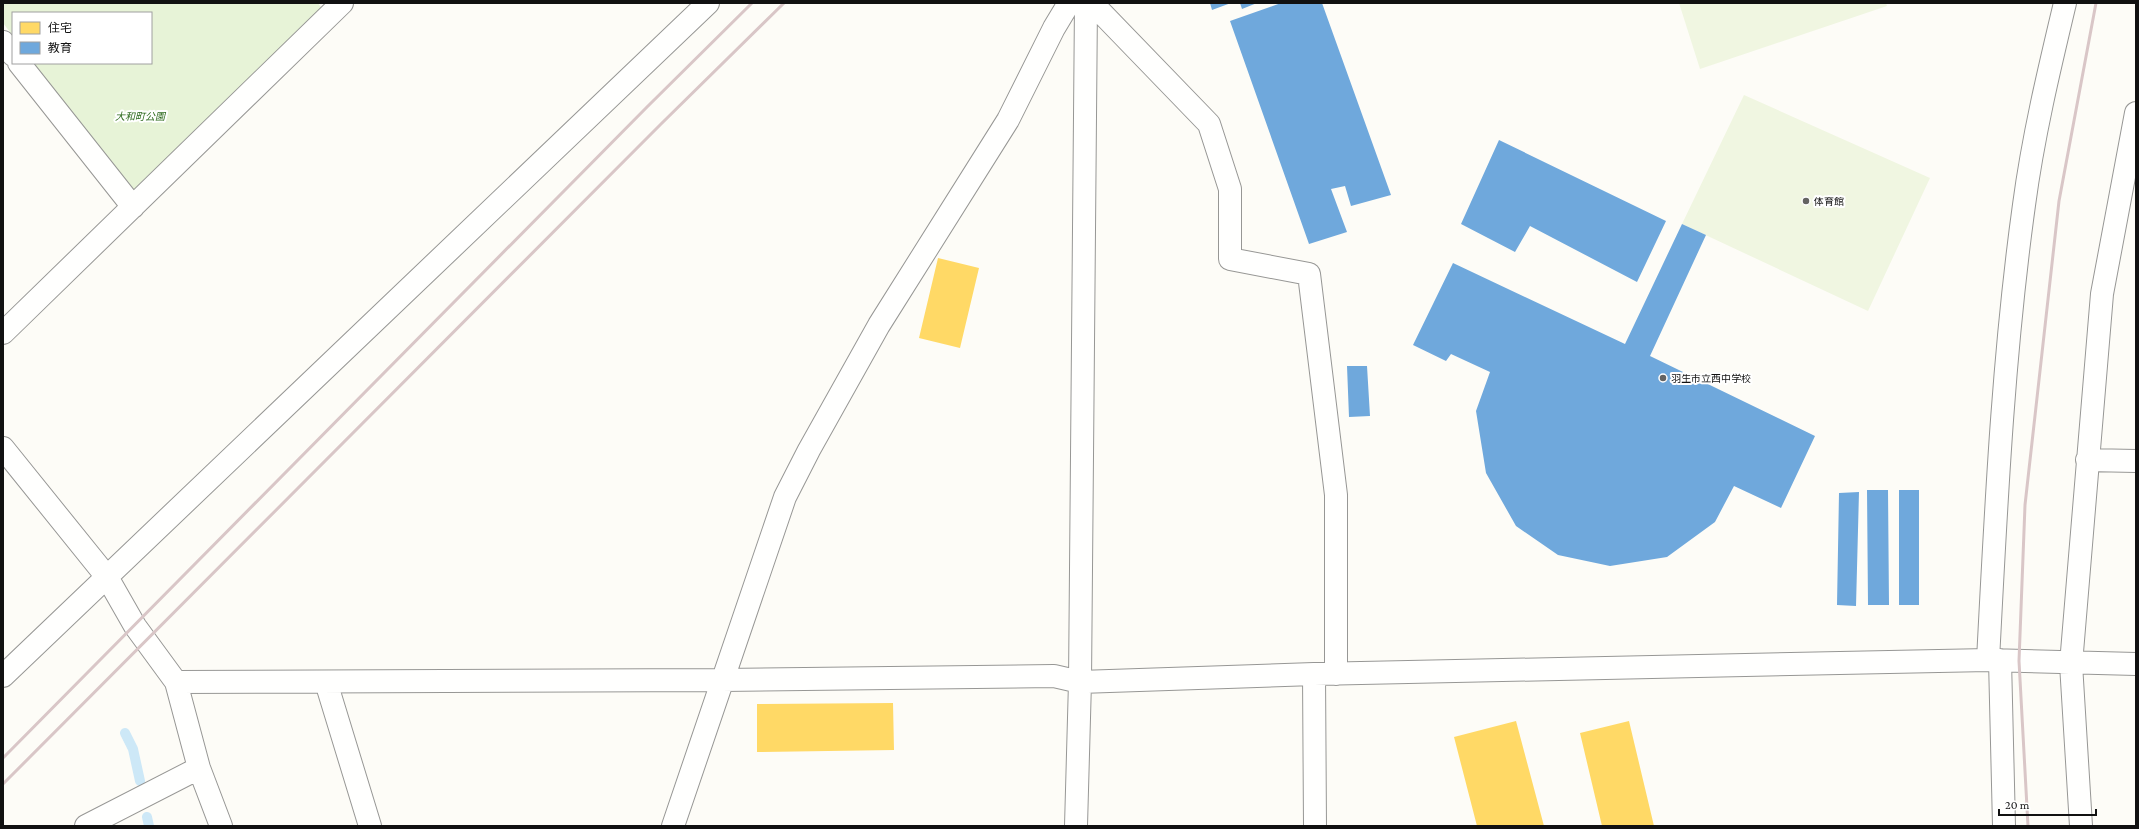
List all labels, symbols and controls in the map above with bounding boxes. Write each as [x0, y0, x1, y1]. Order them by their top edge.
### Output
legend [12, 12, 152, 64]
text: 住宅 [48, 21, 72, 35]
text: 教育 [48, 41, 72, 55]
park label: 大和町公園 [115, 111, 167, 122]
marker: 体育館 [1801, 196, 1811, 206]
place label: 体育館 [1814, 196, 1844, 207]
marker: 羽生市立西中学校 [1658, 373, 1668, 383]
place label: 羽生市立西中学校 [1671, 373, 1751, 384]
scale bar [1999, 791, 2096, 817]
text: 20 m [2005, 798, 2030, 812]

